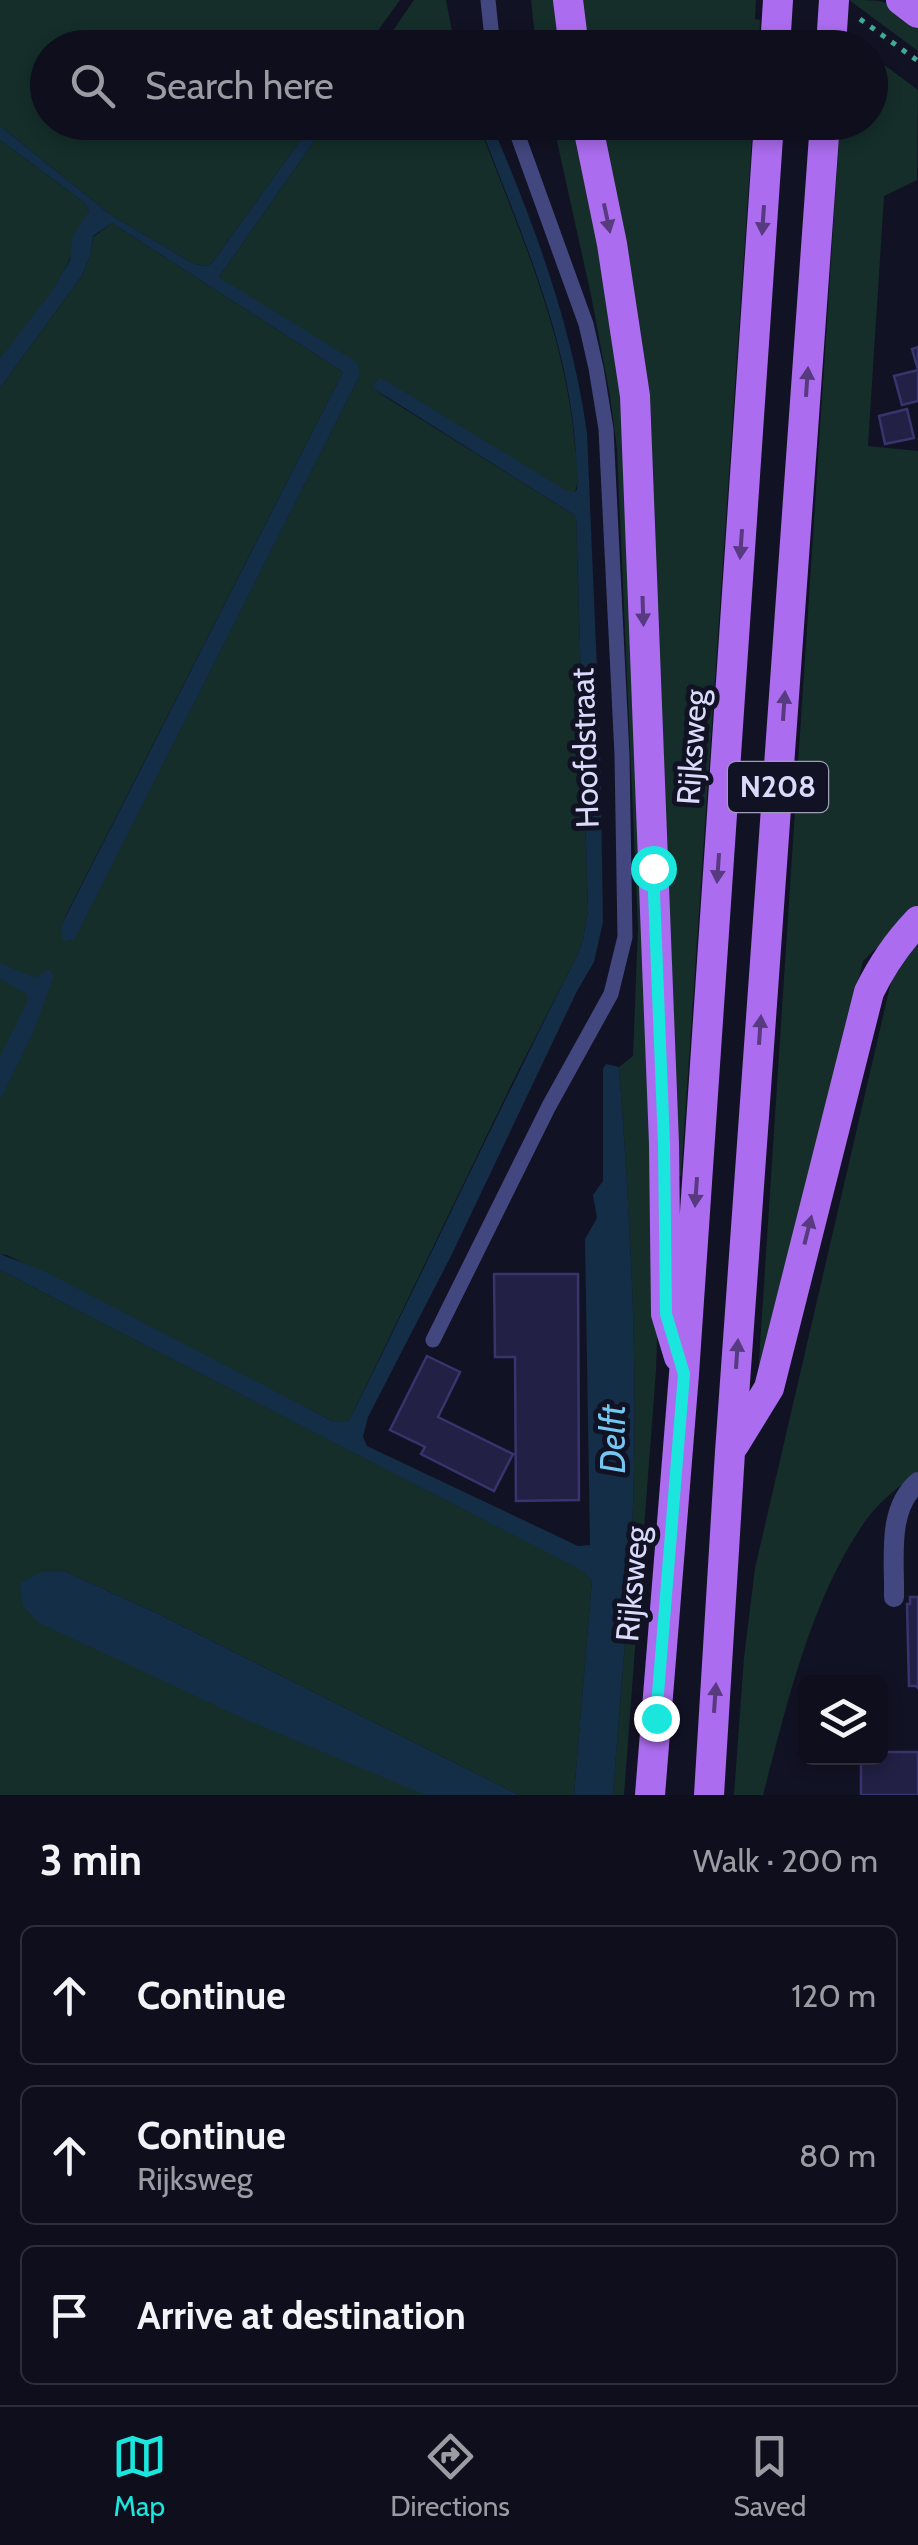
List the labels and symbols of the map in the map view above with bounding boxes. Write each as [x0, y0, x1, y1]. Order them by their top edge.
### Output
one-way arrow [599, 203, 615, 234]
one-way arrow [755, 204, 771, 236]
one-way arrow [799, 365, 815, 397]
one-way arrow [732, 529, 748, 560]
one-way arrow [636, 595, 652, 627]
street label: Hoofdstraat [562, 667, 607, 829]
street label: Rijksweg [668, 687, 715, 806]
one-way arrow [776, 690, 792, 722]
road number: N208 [728, 762, 828, 812]
route start [631, 846, 677, 892]
one-way arrow [710, 853, 726, 885]
one-way arrow [753, 1014, 769, 1046]
one-way arrow [688, 1177, 704, 1209]
one-way arrow [801, 1214, 816, 1245]
one-way arrow [729, 1338, 745, 1370]
water label: Delft [591, 1403, 634, 1473]
street label: Rijksweg [607, 1524, 656, 1643]
one-way arrow [707, 1681, 723, 1713]
route end [634, 1696, 680, 1742]

